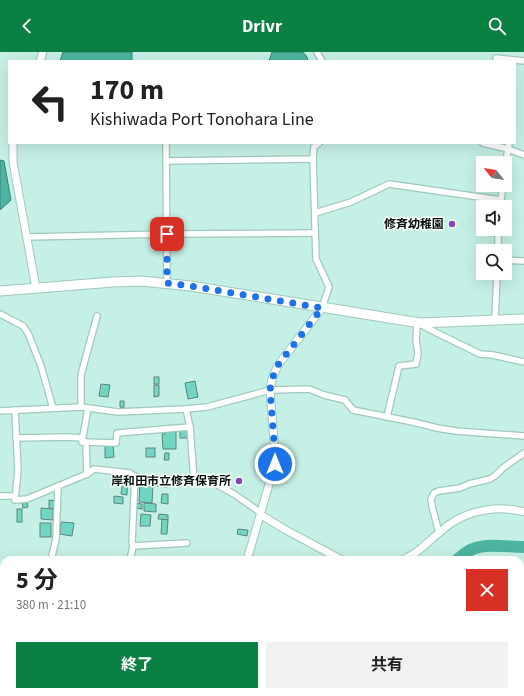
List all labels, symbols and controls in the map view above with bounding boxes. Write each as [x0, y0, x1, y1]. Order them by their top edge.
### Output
text: Drivr [242, 14, 282, 39]
icon: back [16, 15, 38, 37]
icon: search [486, 15, 508, 37]
text: 170 m [90, 70, 164, 110]
icon: left [24, 76, 76, 128]
text: Kishiwada Port Tonohara Line [90, 107, 314, 132]
north arrow [476, 156, 512, 192]
map controls [476, 156, 512, 280]
button: sound [476, 200, 512, 236]
place label: 修斉幼稚園 [384, 216, 444, 233]
pin [150, 217, 184, 251]
marker: 修斉幼稚園 [447, 219, 457, 229]
icon: arrive [156, 223, 178, 245]
button: search [476, 244, 512, 280]
position arrow [254, 443, 296, 485]
place label: 岸和田市立修斉保育所 [111, 473, 231, 490]
marker: 岸和田市立修斉保育所 [234, 476, 244, 486]
text: 5 分 [16, 563, 57, 598]
button: close [466, 569, 508, 611]
text: 380 m · 21:10 [16, 596, 86, 614]
button: 終了 [16, 642, 258, 688]
button: 共有 [266, 642, 508, 688]

